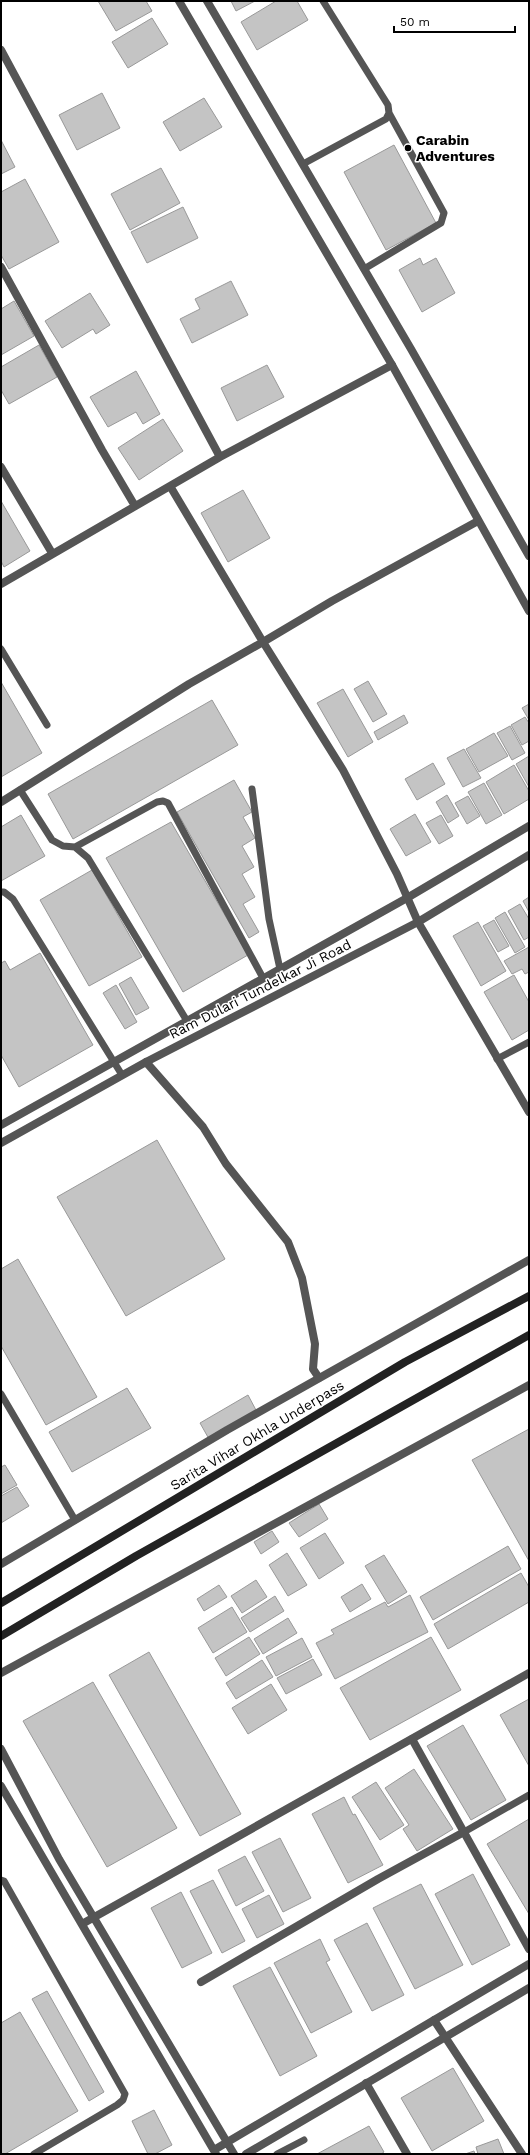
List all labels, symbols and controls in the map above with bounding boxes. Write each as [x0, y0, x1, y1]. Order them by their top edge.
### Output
scale bar [394, 8, 515, 34]
text: 50 m [400, 15, 430, 29]
place label: Carabin Adventures [416, 132, 495, 164]
marker: Carabin Adventures [403, 143, 413, 153]
street label: Ram Dulari Tundelkar Ji Road [166, 936, 354, 1042]
street label: Sarita Vihar Okhla Underpass [167, 1377, 347, 1493]

